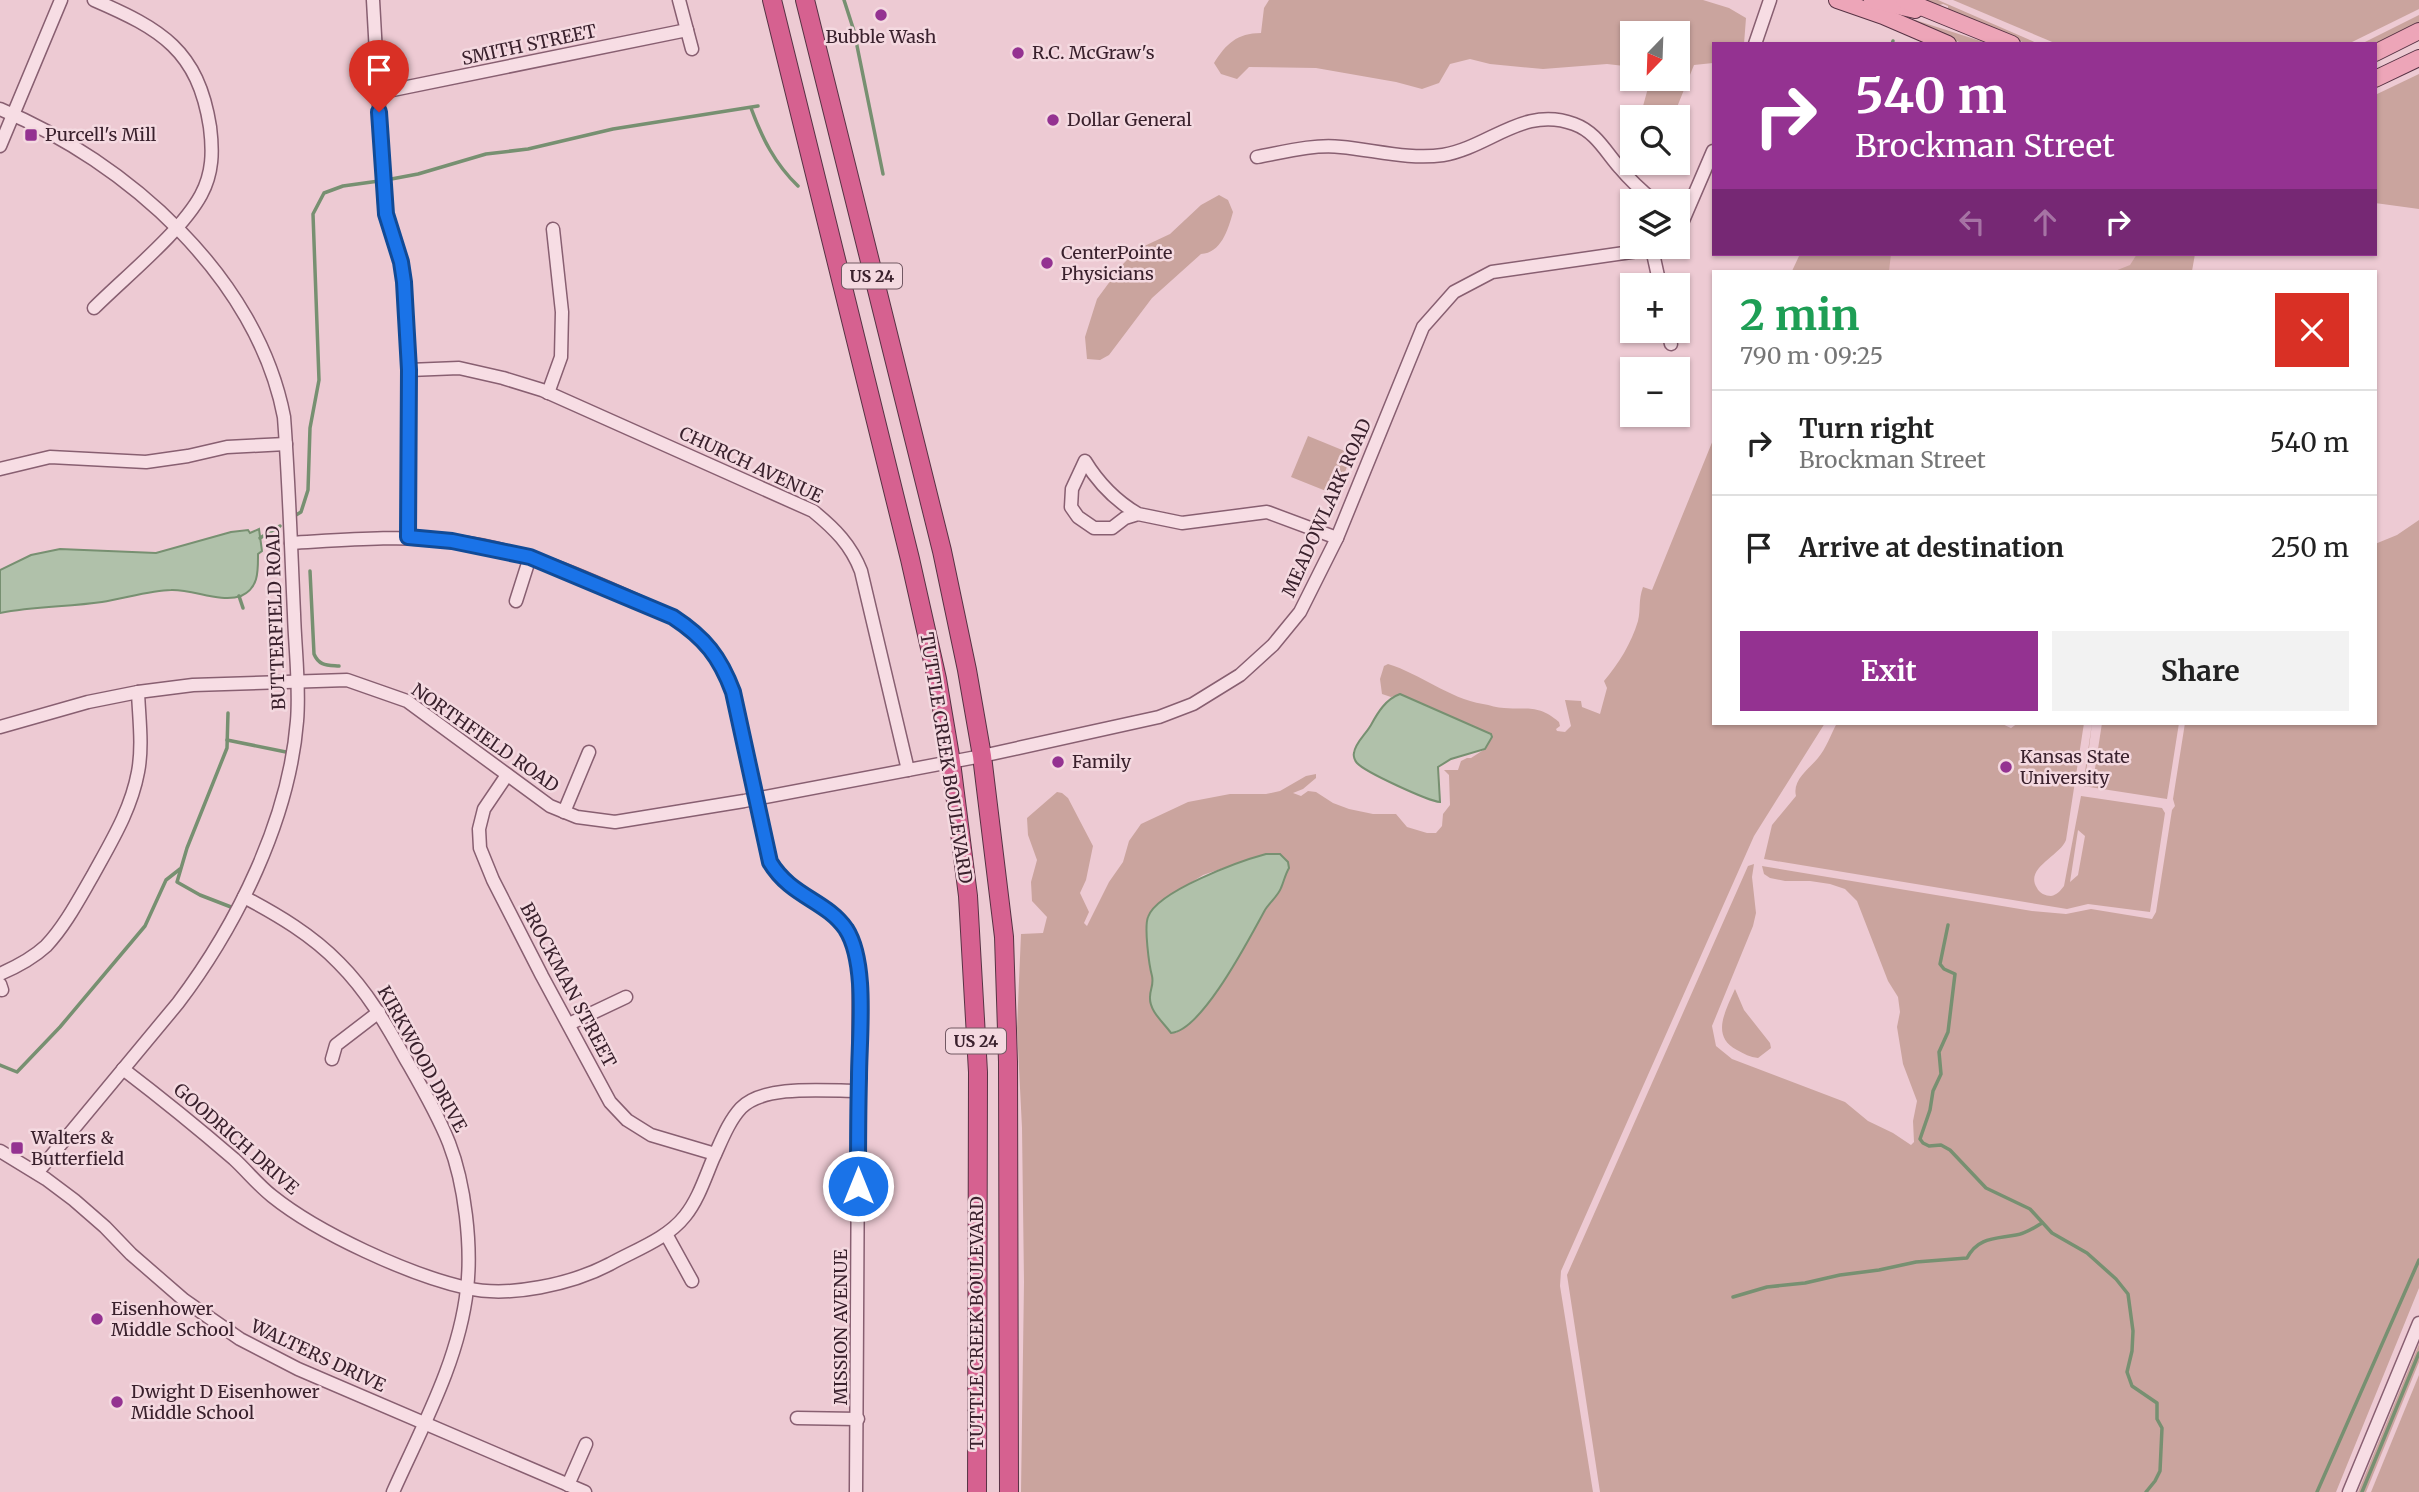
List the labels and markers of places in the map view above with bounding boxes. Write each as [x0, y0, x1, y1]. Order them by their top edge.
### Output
marker: Bubble Wash [873, 7, 889, 23]
place label: Bubble Wash [825, 25, 937, 48]
pin [349, 40, 409, 112]
place label: R.C. McGraw's [1032, 41, 1155, 64]
marker: R.C. McGraw's [1010, 45, 1026, 61]
place label: Dollar General [1067, 108, 1192, 131]
marker: Dollar General [1045, 112, 1061, 128]
place label: Purcell's Mill [45, 123, 157, 146]
marker: Purcell's Mill [23, 127, 39, 143]
place label: CenterPointe Physicians [1061, 241, 1172, 285]
marker: CenterPointe Physicians [1039, 255, 1055, 271]
place label: Kansas State University [2020, 745, 2130, 789]
place label: Family [1072, 750, 1132, 773]
marker: Family [1050, 754, 1066, 770]
marker: Kansas State University [1998, 759, 2014, 775]
place label: Walters & Butterfield [30, 1126, 124, 1170]
marker: Walters & Butterfield [9, 1140, 25, 1156]
place label: Eisenhower Middle School [111, 1297, 235, 1341]
marker: Eisenhower Middle School [89, 1311, 105, 1327]
place label: Dwight D Eisenhower Middle School [131, 1380, 320, 1424]
marker: Dwight D Eisenhower Middle School [109, 1394, 125, 1410]

